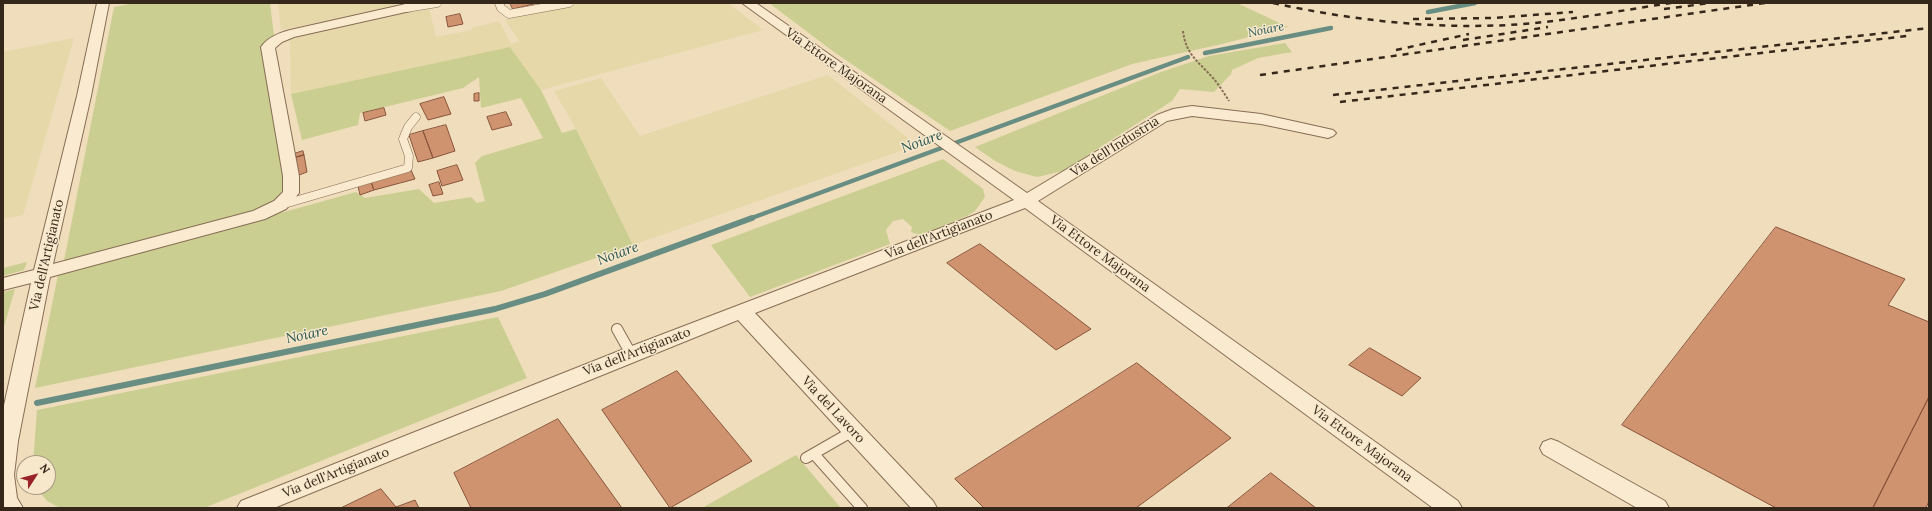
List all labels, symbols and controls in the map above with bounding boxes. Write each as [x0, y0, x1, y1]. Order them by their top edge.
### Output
water label: Noiare [1247, 19, 1285, 41]
street label: Via Ettore Majorana [782, 25, 890, 107]
street label: Via dell'Industria [1068, 114, 1162, 180]
water label: Noiare [899, 127, 945, 157]
street label: Via dell'Artigianato [27, 198, 67, 312]
street label: Via dell'Artigianato [883, 207, 995, 263]
street label: Via Ettore Majorana [1047, 212, 1153, 296]
water label: Noiare [595, 239, 641, 269]
water label: Noiare [284, 322, 330, 348]
street label: Via dell'Artigianato [581, 324, 693, 380]
street label: Via del Lavoro [798, 373, 868, 447]
street label: Via Ettore Majorana [1309, 402, 1415, 486]
street label: Via dell'Artigianato [280, 444, 392, 502]
north arrow [16, 455, 56, 495]
text: N [37, 461, 53, 476]

